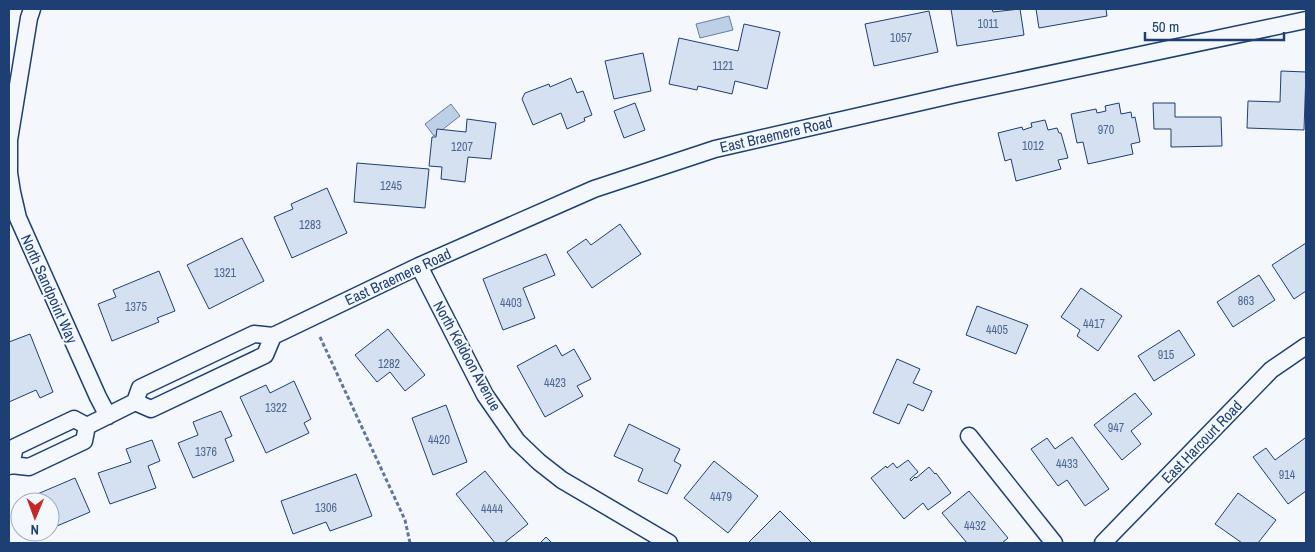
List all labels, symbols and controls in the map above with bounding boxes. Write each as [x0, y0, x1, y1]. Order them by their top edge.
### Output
scale bar [1145, 10, 1284, 42]
house number: 1011 [977, 16, 999, 32]
text: 50 m [1152, 16, 1179, 37]
house number: 1057 [890, 30, 912, 46]
house number: 1121 [712, 58, 734, 74]
street label: East Braemere Road [718, 111, 834, 158]
house number: 970 [1098, 122, 1114, 138]
house number: 1012 [1022, 138, 1044, 154]
house number: 1207 [451, 139, 473, 155]
house number: 1245 [380, 178, 402, 194]
house number: 1283 [299, 217, 321, 233]
street label: North Sandpoint Way [16, 231, 83, 347]
street label: East Braemere Road [341, 243, 454, 310]
house number: 1321 [214, 265, 236, 281]
house number: 863 [1238, 293, 1254, 309]
house number: 4403 [500, 295, 522, 311]
street label: North Keldoon Avenue [428, 297, 506, 415]
house number: 1375 [125, 299, 147, 315]
house number: 4417 [1083, 316, 1105, 332]
house number: 4405 [986, 322, 1008, 338]
house number: 915 [1158, 347, 1175, 363]
house number: 1282 [378, 356, 400, 372]
house number: 4423 [544, 375, 566, 391]
street label: East Harcourt Road [1157, 396, 1247, 488]
house number: 1322 [265, 400, 287, 416]
house number: 947 [1108, 420, 1125, 436]
house number: 4420 [428, 432, 450, 448]
house number: 1376 [195, 444, 217, 460]
house number: 4433 [1056, 456, 1078, 472]
house number: 914 [1279, 467, 1296, 483]
house number: 4479 [710, 489, 732, 505]
north arrow [10, 492, 60, 542]
house number: 1306 [315, 500, 337, 516]
house number: 4444 [481, 501, 503, 517]
house number: 4432 [964, 518, 986, 534]
text: N [30, 521, 39, 539]

